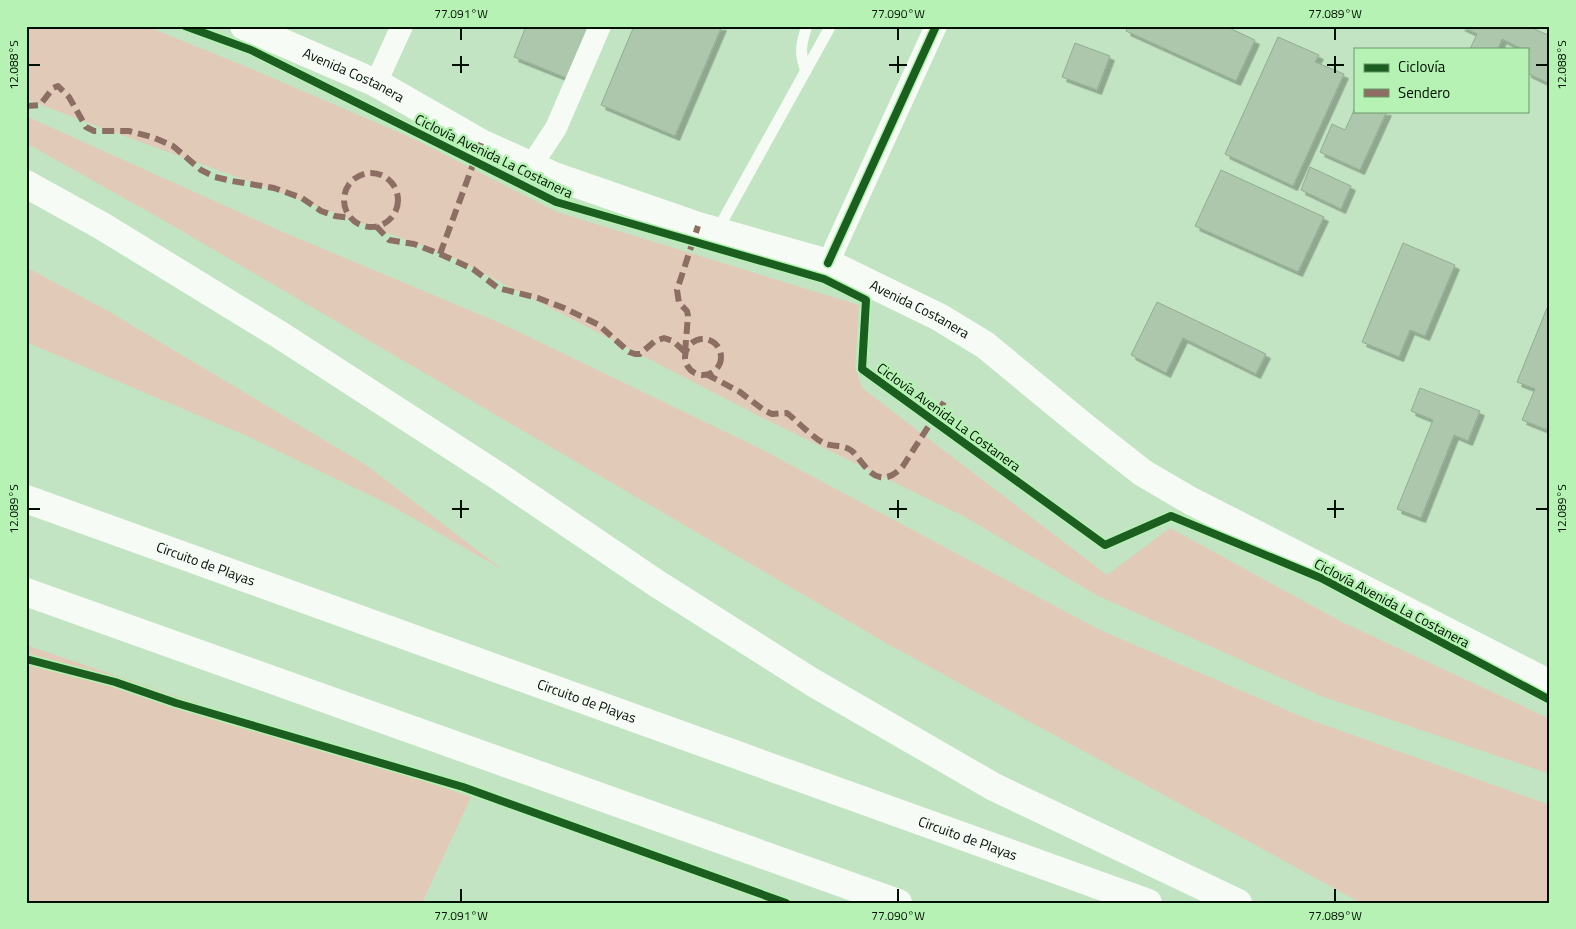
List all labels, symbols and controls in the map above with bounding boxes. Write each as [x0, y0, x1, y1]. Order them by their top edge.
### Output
text: 77.091°W [434, 4, 488, 23]
text: 77.090°W [871, 4, 925, 23]
text: 77.089°W [1308, 4, 1362, 23]
text: 12.088°S [4, 40, 23, 90]
text: 12.088°S [1552, 40, 1571, 90]
street label: Avenida Costanera [300, 42, 408, 107]
legend [1354, 48, 1528, 112]
text: Ciclovía [1398, 55, 1446, 78]
text: Sendero [1398, 81, 1450, 104]
street label: Ciclovía Avenida La Costanera [412, 108, 577, 203]
street label: Avenida Costanera [867, 274, 974, 343]
street label: Ciclovía Avenida La Costanera [873, 357, 1026, 476]
text: 12.089°S [4, 484, 23, 534]
text: 12.089°S [1552, 484, 1571, 534]
street label: Circuito de Playas [154, 536, 258, 591]
street label: Ciclovía Avenida La Costanera [1311, 553, 1474, 653]
street label: Circuito de Playas [535, 673, 639, 728]
street label: Circuito de Playas [916, 810, 1020, 865]
text: 77.091°W [434, 906, 488, 925]
text: 77.090°W [871, 906, 925, 925]
text: 77.089°W [1308, 906, 1362, 925]

